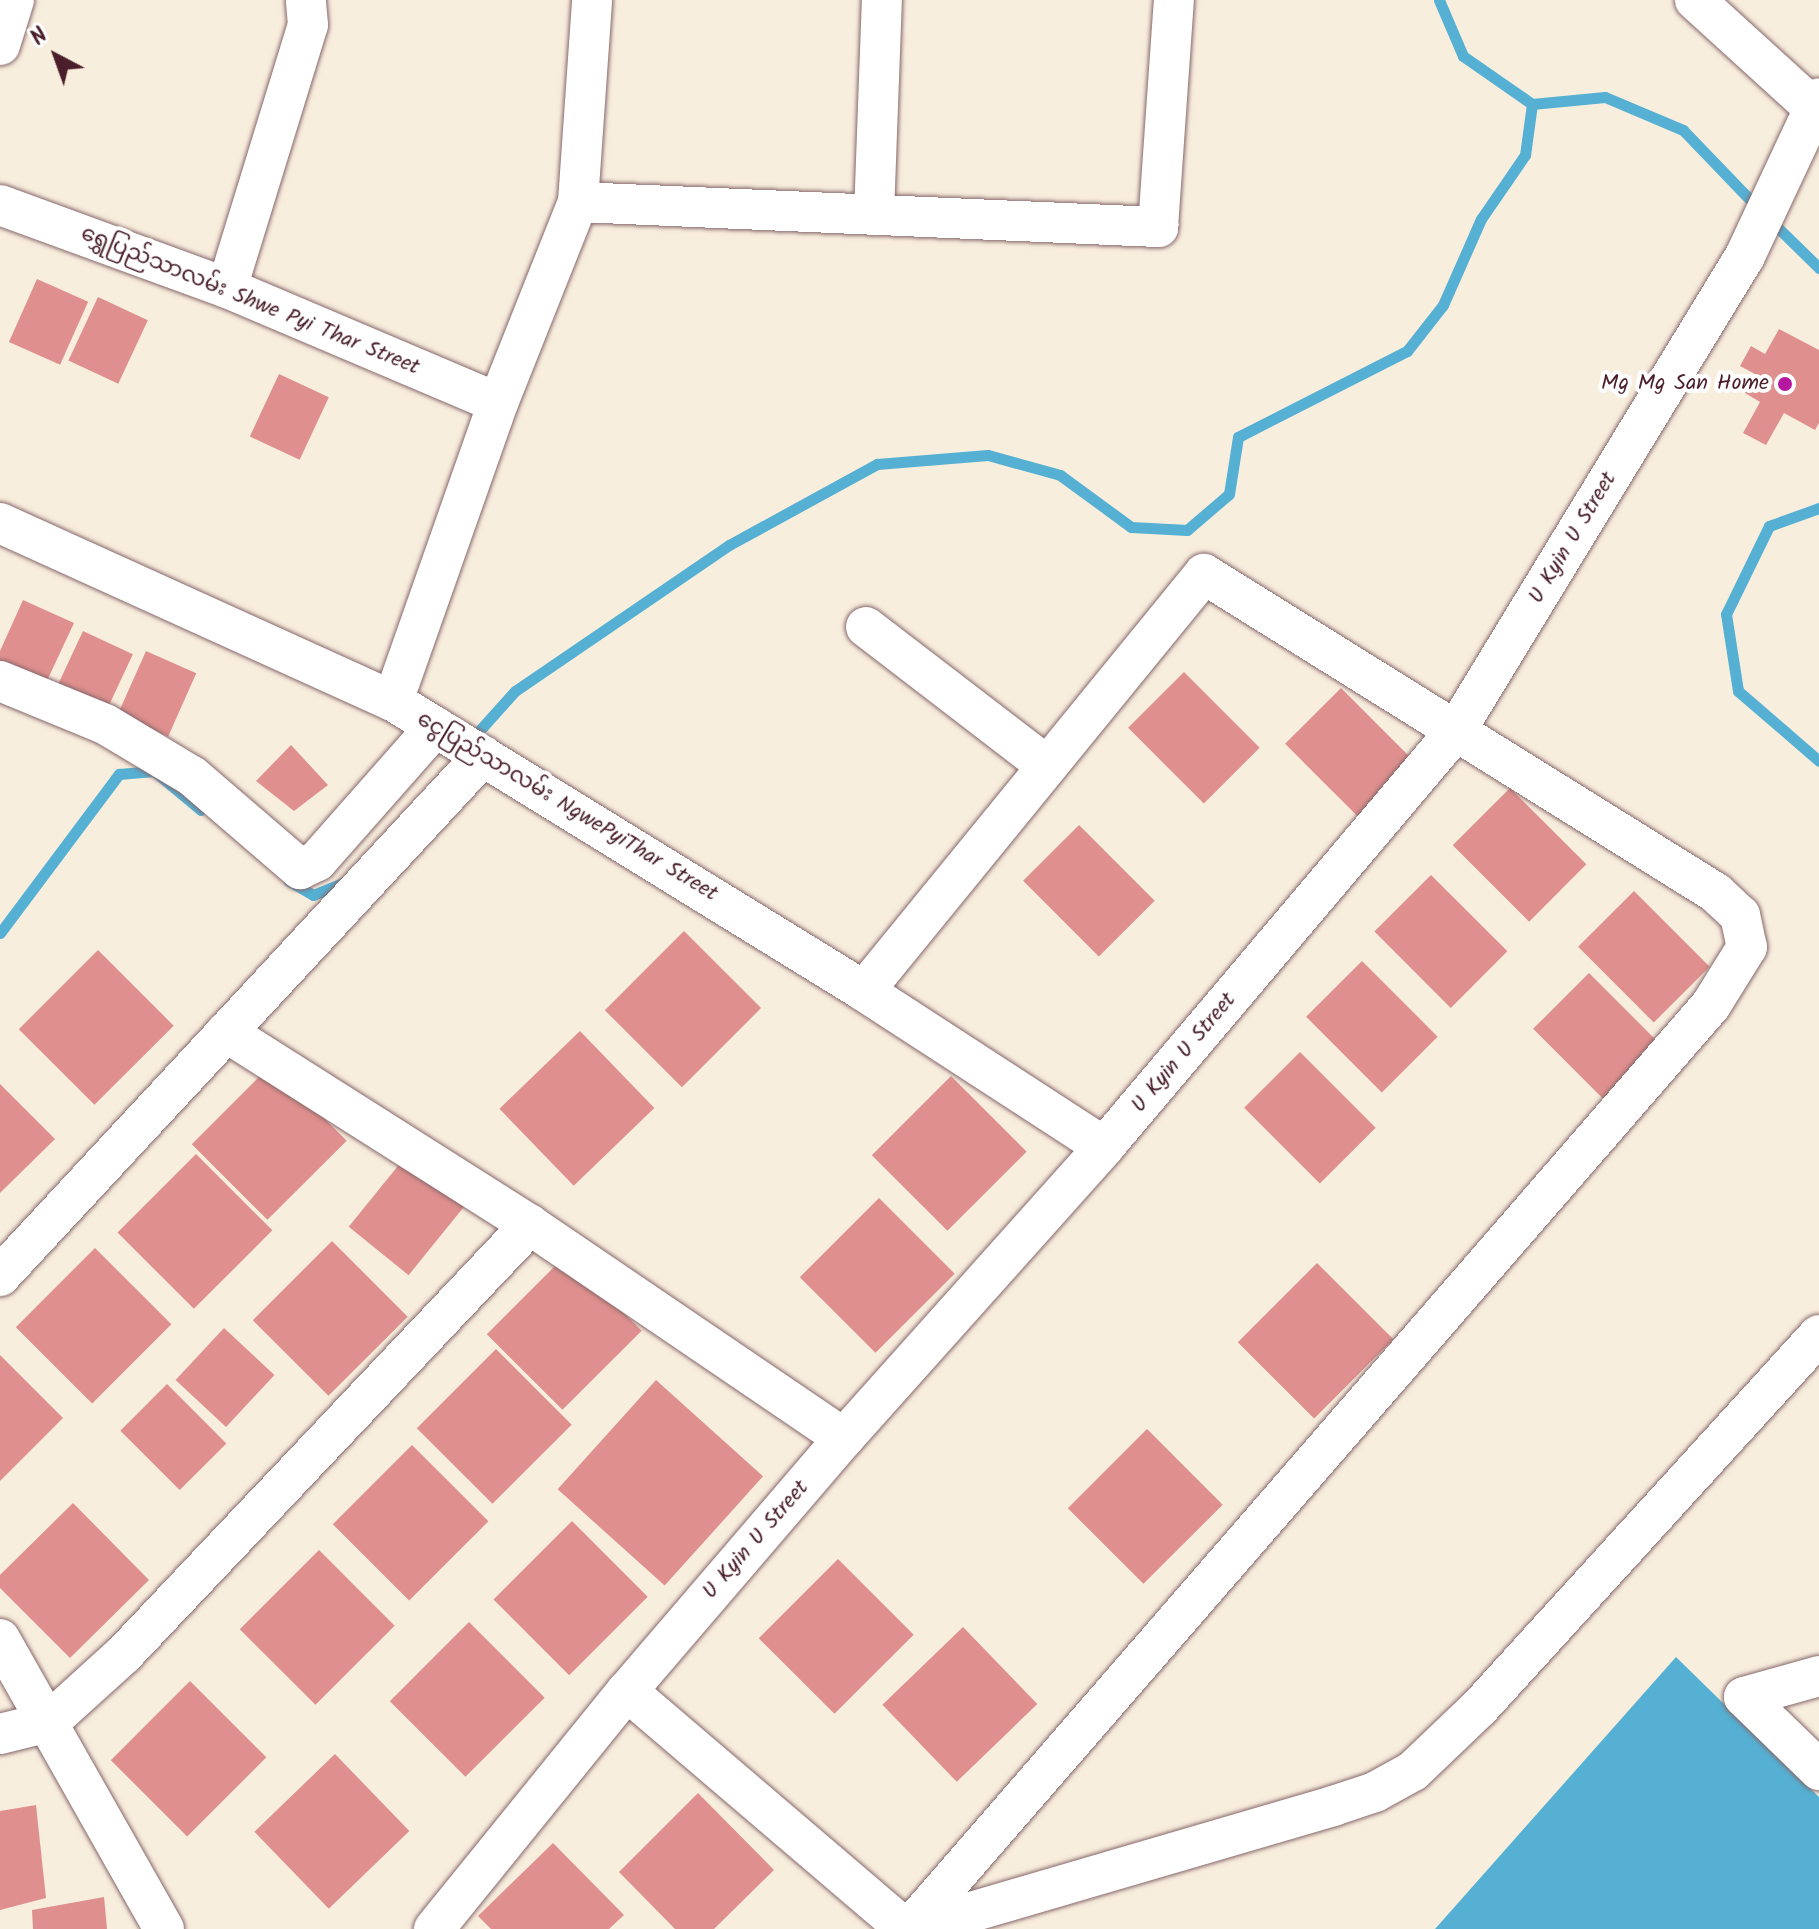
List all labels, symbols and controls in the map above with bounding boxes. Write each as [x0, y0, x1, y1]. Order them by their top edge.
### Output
north arrow [16, 16, 96, 96]
text: N [23, 20, 57, 55]
street label: ရွှေပြည်သာလမ်း Shwe Pyi Thar Street [77, 221, 423, 381]
place label: Mg Mg San Home [1601, 371, 1769, 397]
marker: Mg Mg San Home [1776, 375, 1794, 393]
street label: U Kyin U Street [1523, 467, 1623, 609]
street label: ငွေပြည်သာလမ်း NgwePyiThar Street [412, 706, 722, 908]
street label: U Kyin U Street [1126, 988, 1242, 1118]
street label: U Kyin U Street [697, 1475, 815, 1605]

